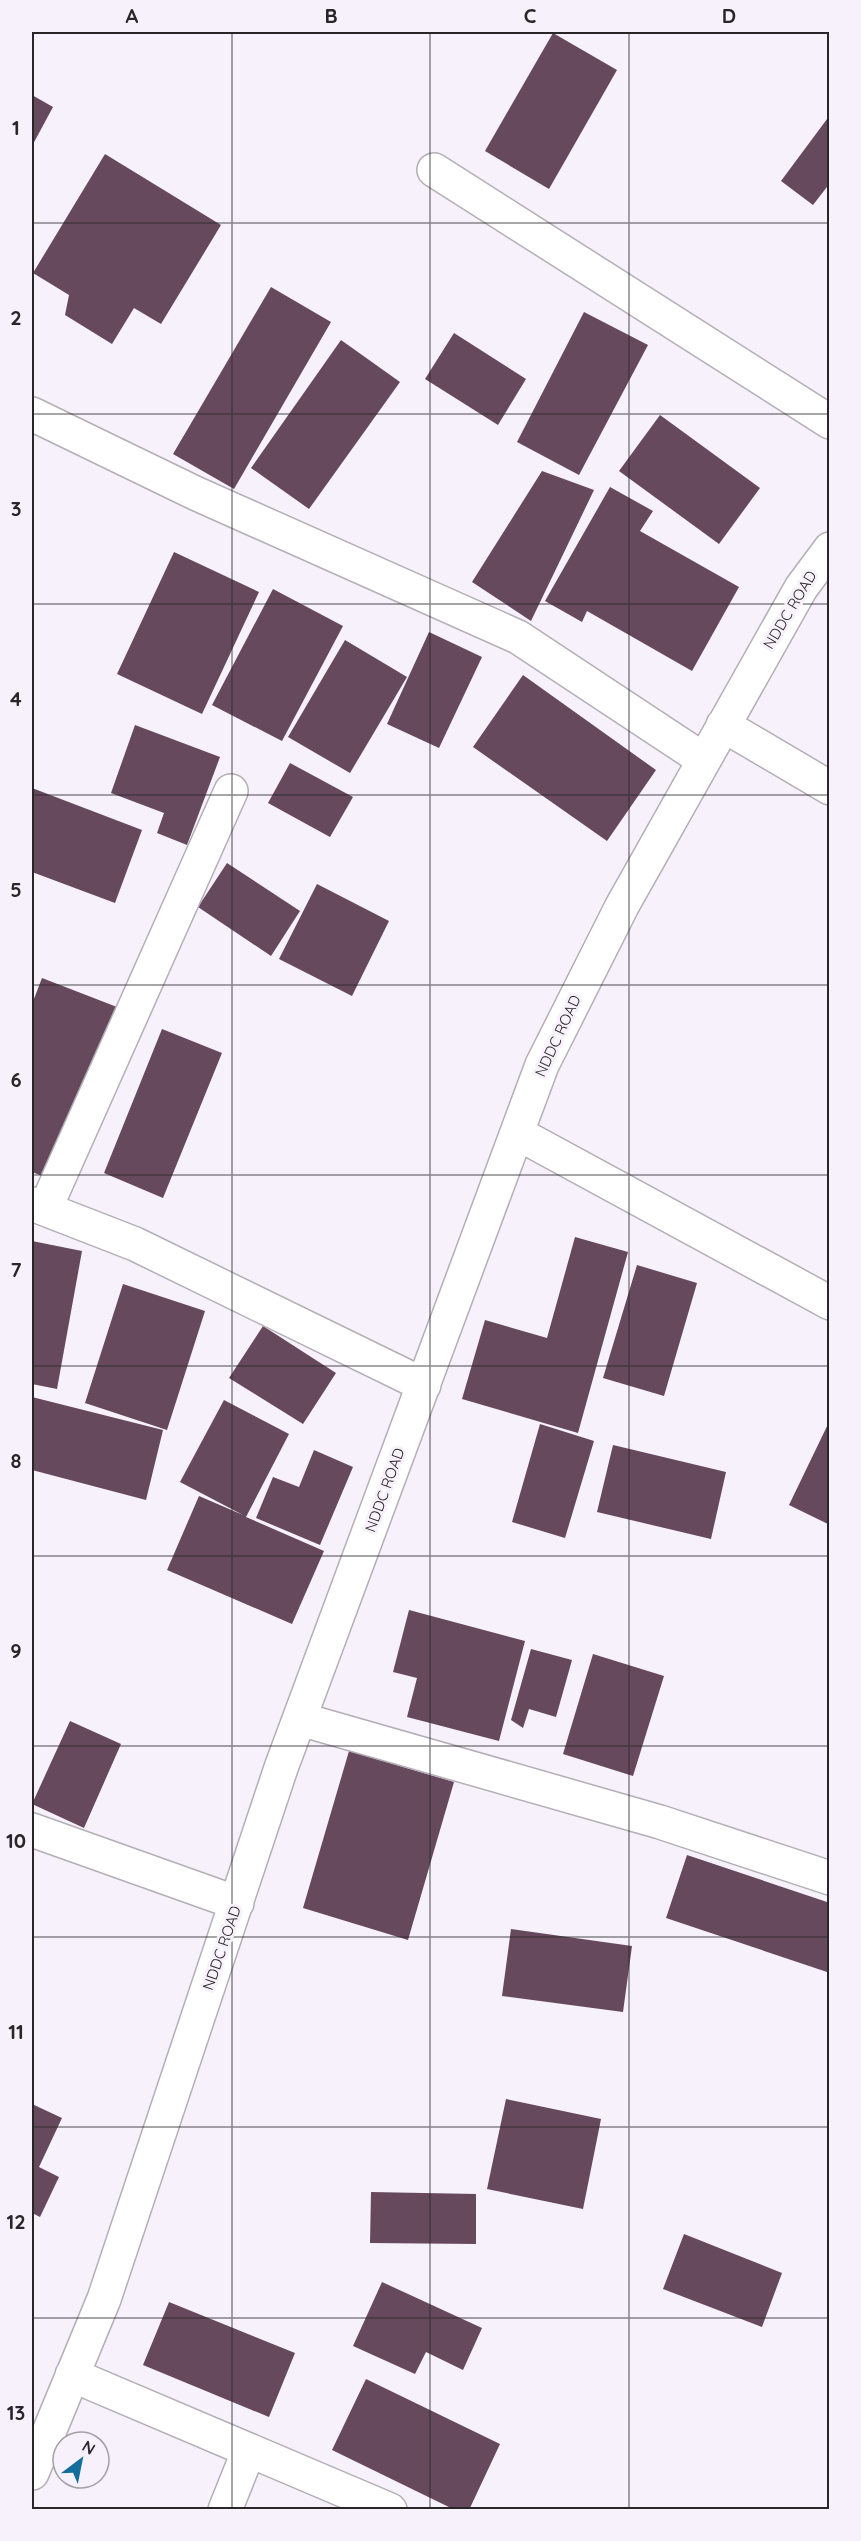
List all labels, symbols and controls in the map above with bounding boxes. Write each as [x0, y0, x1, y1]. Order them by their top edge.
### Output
text: A [126, 3, 139, 28]
text: B [324, 3, 338, 28]
text: C [524, 3, 537, 28]
text: D [722, 3, 736, 28]
text: 1 [12, 115, 20, 140]
text: 2 [10, 305, 22, 330]
text: 3 [11, 496, 21, 521]
street label: NDDC ROAD [759, 567, 821, 652]
text: 4 [10, 686, 22, 711]
text: 5 [10, 877, 22, 902]
street label: NDDC ROAD [530, 992, 585, 1080]
text: 6 [10, 1067, 22, 1092]
text: 7 [11, 1257, 22, 1282]
street label: NDDC ROAD [361, 1445, 409, 1535]
text: 8 [11, 1448, 22, 1473]
text: 9 [10, 1638, 22, 1663]
text: 10 [6, 1828, 26, 1853]
street label: NDDC ROAD [198, 1903, 245, 1993]
text: 11 [8, 2019, 24, 2044]
text: 12 [6, 2209, 26, 2234]
text: 13 [7, 2400, 25, 2425]
north arrow [51, 2430, 111, 2490]
text: N [79, 2436, 99, 2459]

